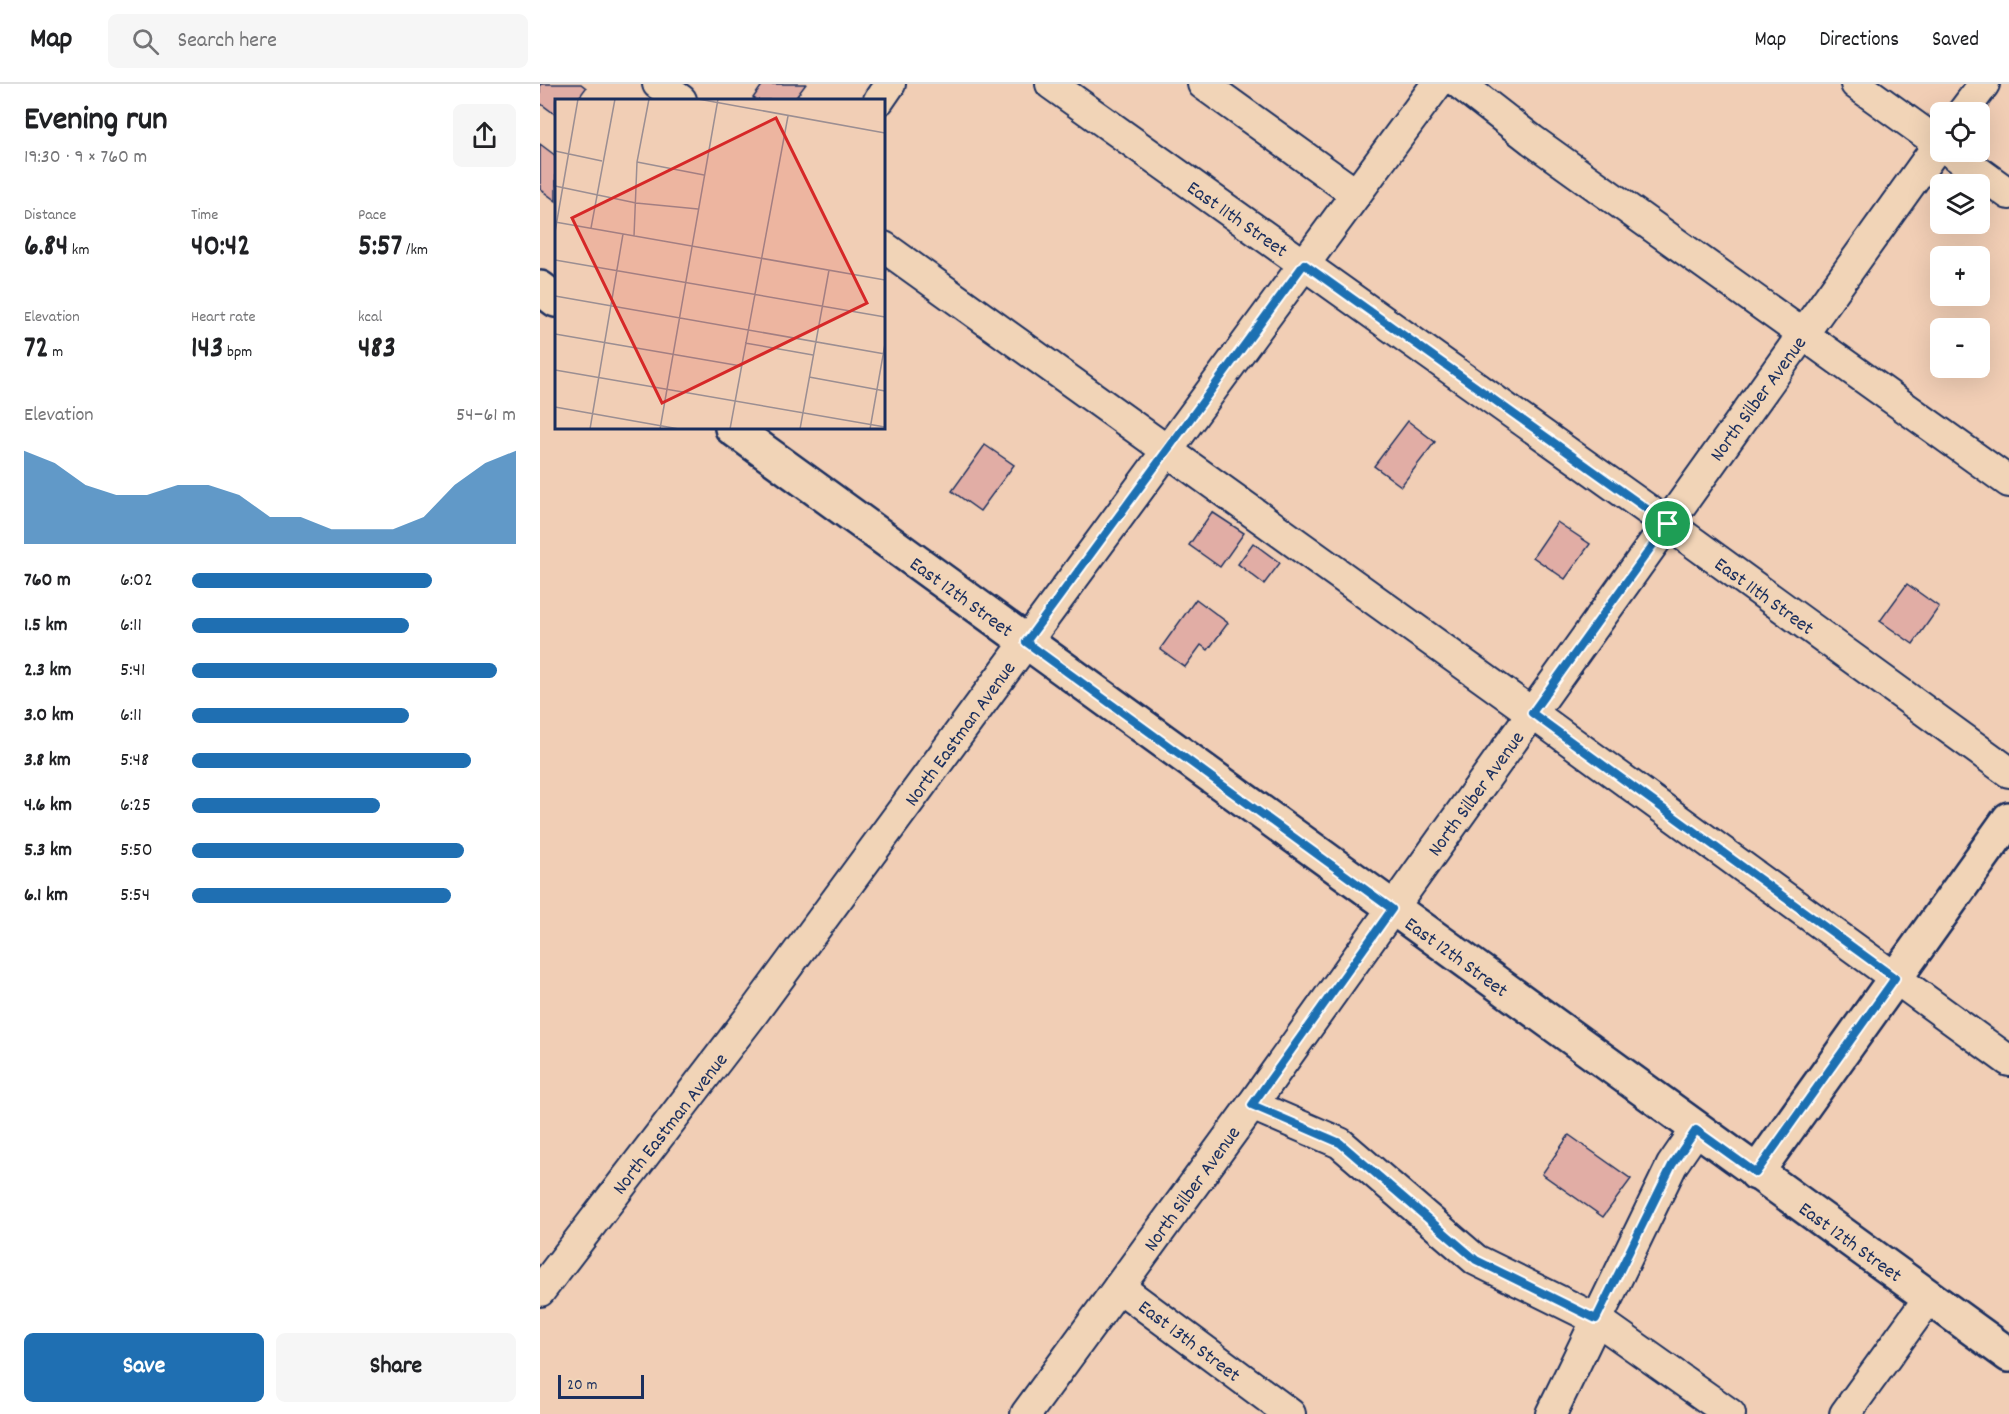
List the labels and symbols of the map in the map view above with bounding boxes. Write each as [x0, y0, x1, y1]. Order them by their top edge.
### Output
inset map [555, 99, 885, 429]
street label: East 11th Street [1180, 175, 1292, 266]
street label: North Silber Avenue [1704, 331, 1815, 468]
pin [1642, 498, 1693, 549]
street label: East 12th Street [903, 551, 1018, 646]
street label: East 11th Street [1708, 552, 1819, 643]
street label: North Eastman Avenue [899, 656, 1024, 813]
street label: North Silber Avenue [1422, 726, 1533, 863]
street label: East 12th Street [1398, 911, 1513, 1006]
street label: North Eastman Avenue [607, 1048, 736, 1202]
street label: North Silber Avenue [1138, 1121, 1249, 1258]
street label: East 12th Street [1792, 1196, 1907, 1291]
street label: East 13th Street [1131, 1295, 1245, 1390]
scale bar [558, 1372, 644, 1400]

